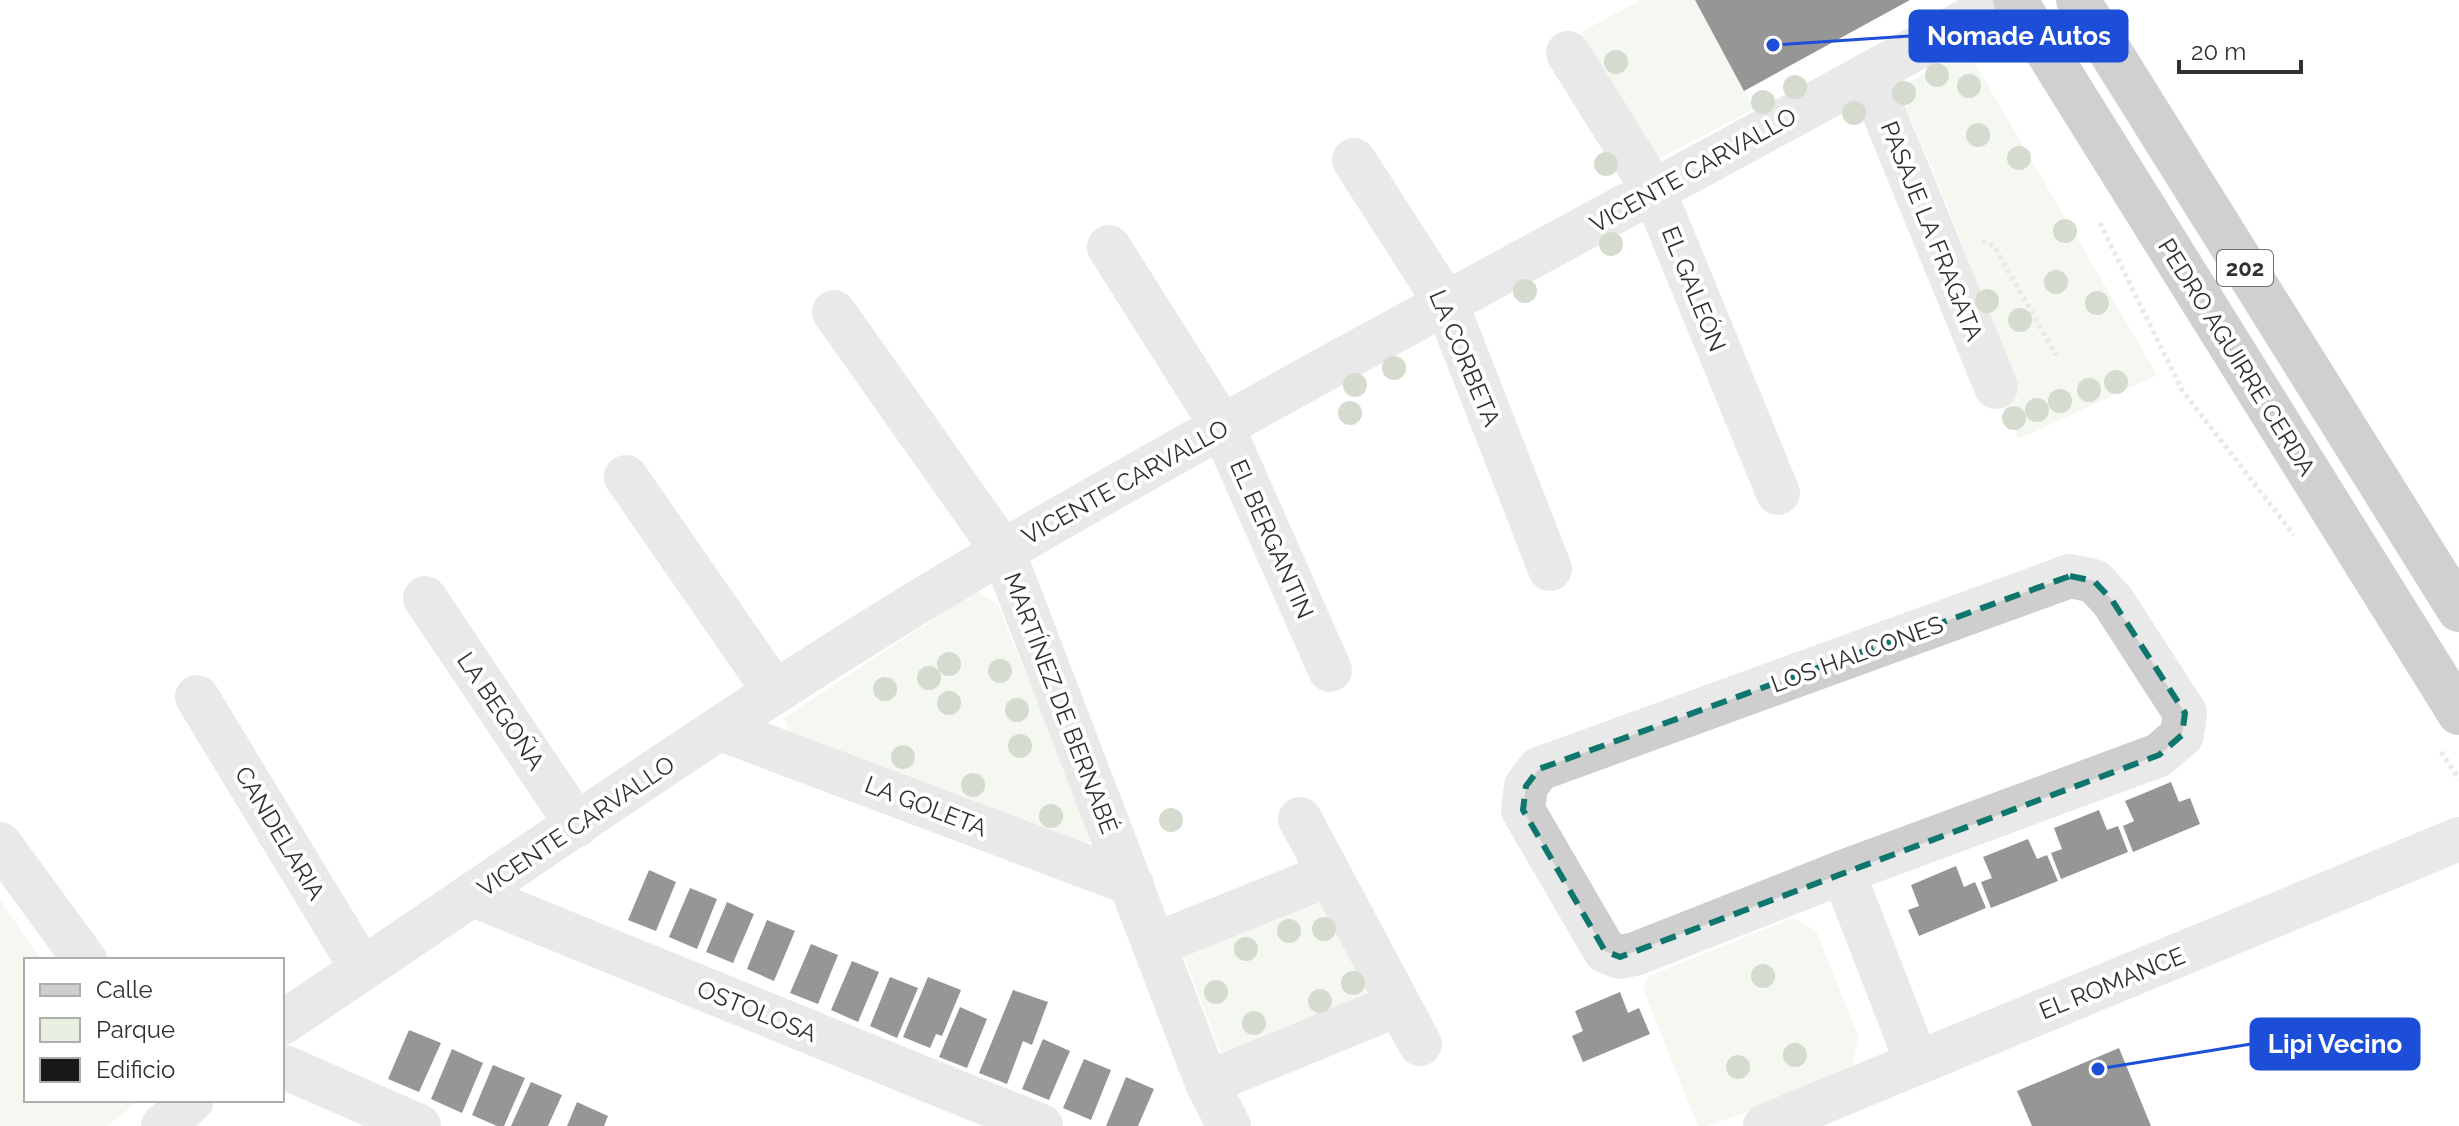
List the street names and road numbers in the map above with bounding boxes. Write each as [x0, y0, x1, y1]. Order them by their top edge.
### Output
street label: VICENTE CARVALLO [1585, 101, 1801, 239]
street label: PASAJE LA FRAGATA [1875, 117, 1989, 345]
street label: EL GALEÓN [1656, 222, 1732, 356]
street label: PEDRO AGUIRRE CERDA [2152, 233, 2322, 481]
road number: 202 [2217, 250, 2273, 286]
street label: LA CORBETA [1423, 285, 1507, 431]
street label: VICENTE CARVALLO [1017, 413, 1233, 551]
street label: EL BERGANTIN [1224, 455, 1320, 623]
street label: MARTÍNEZ DE BERNABÉ [998, 568, 1124, 838]
street label: LOS HALCONES [1767, 609, 1947, 699]
street label: LA BEGOÑA [451, 647, 551, 775]
street label: VICENTE CARVALLO [472, 749, 680, 903]
street label: CANDELARIA [229, 761, 331, 905]
street label: LA GOLETA [861, 769, 991, 843]
street label: EL ROMANCE [2035, 941, 2189, 1025]
street label: OSTOLOSA [693, 974, 821, 1048]

